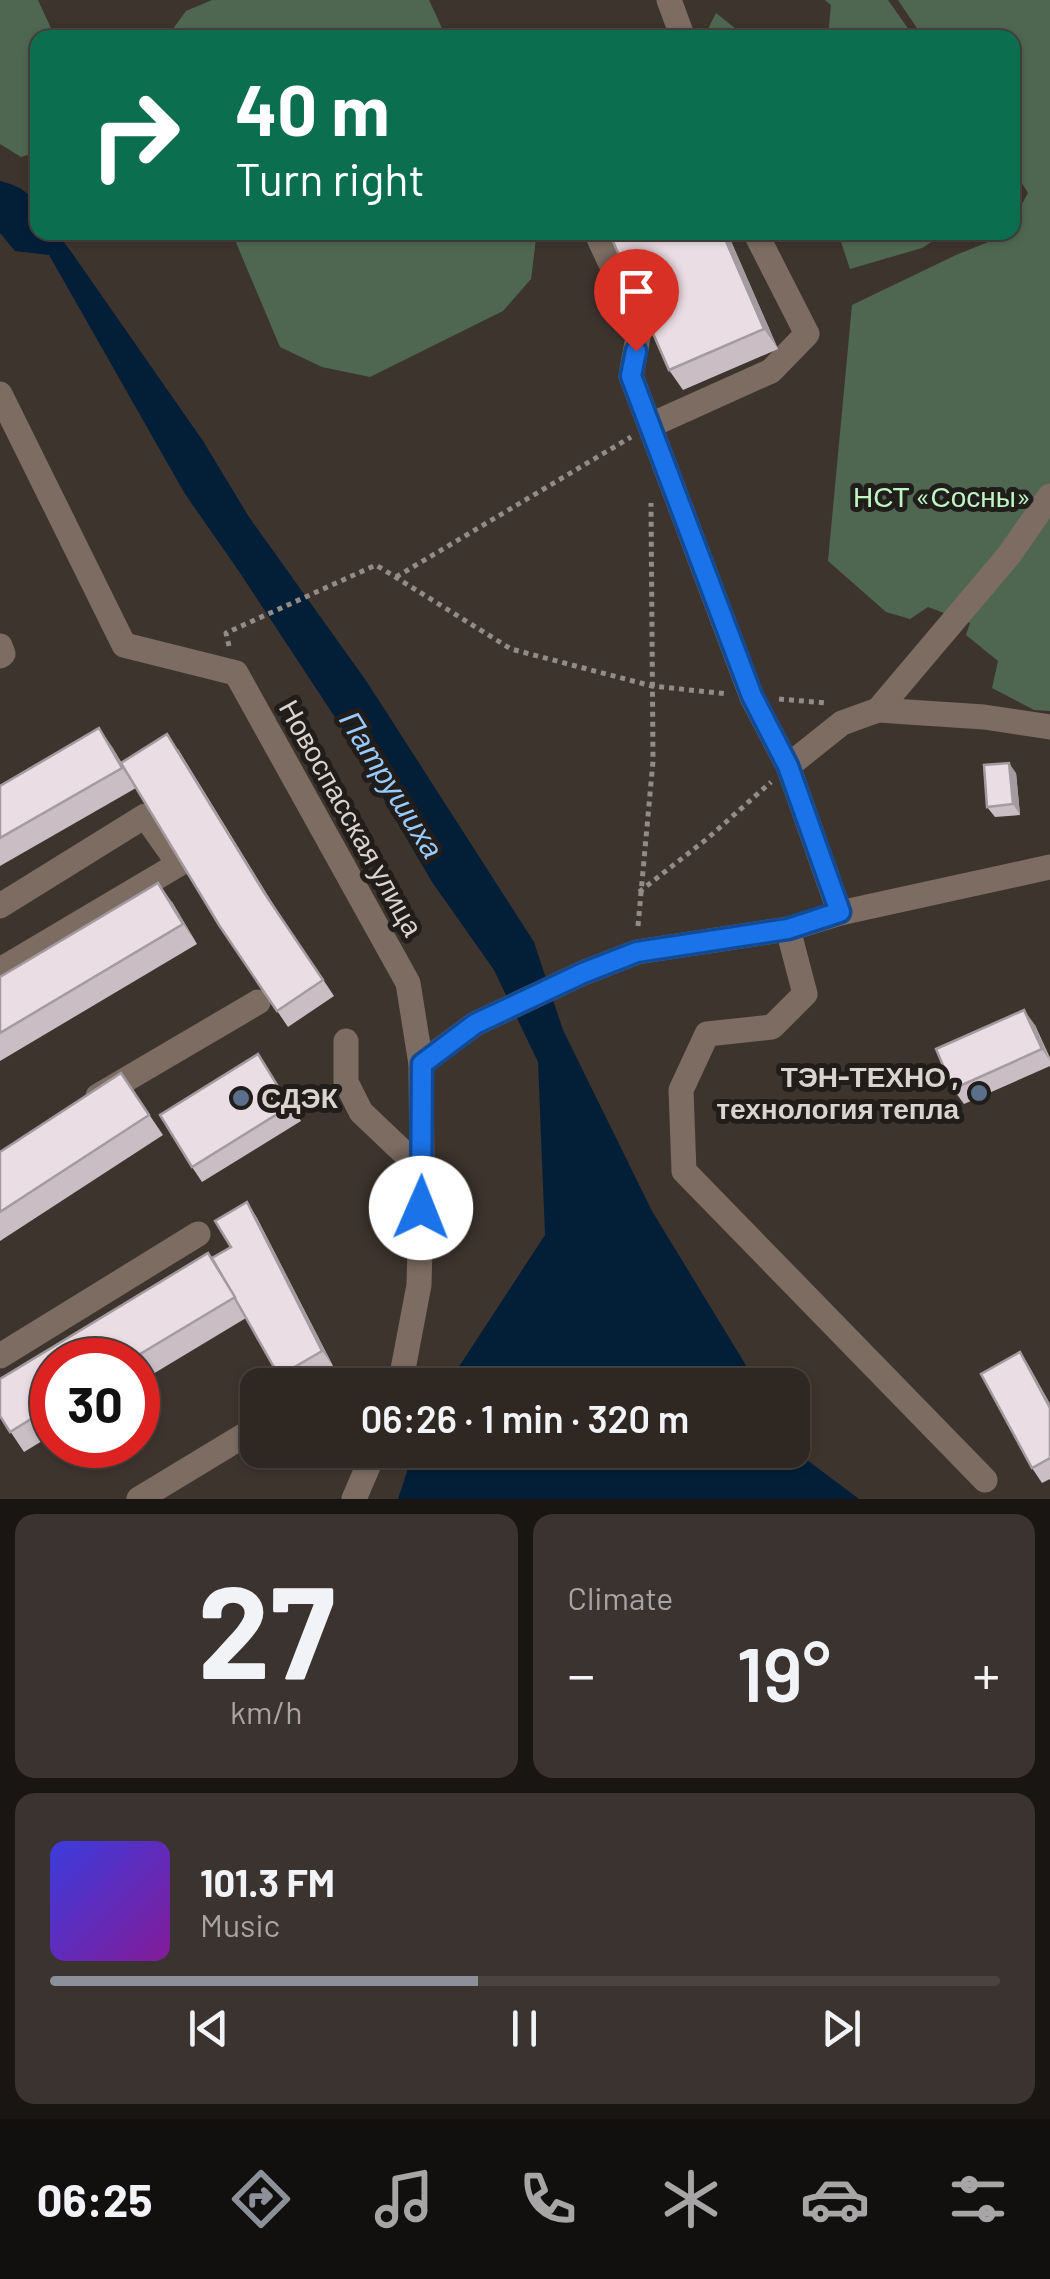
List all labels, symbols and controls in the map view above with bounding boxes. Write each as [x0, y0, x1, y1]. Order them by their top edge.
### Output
text: 40 m [235, 66, 390, 150]
icon: right [70, 70, 200, 200]
text: Turn right [235, 151, 425, 205]
pin [594, 249, 679, 352]
icon: arrive [609, 264, 664, 319]
park label: НСТ «Сосны» [853, 479, 1031, 513]
street label: Новоспасская улица [273, 693, 431, 942]
water label: Патрушиха [333, 704, 452, 864]
place label: ТЭН-ТЕХНО , технология тепла [716, 1059, 959, 1125]
place label: СДЭК [261, 1080, 339, 1114]
marker: ТЭН-ТЕХНО , технология тепла [968, 1082, 990, 1104]
marker: СДЭК [230, 1087, 252, 1109]
position arrow [369, 1156, 473, 1260]
speed limit sign: 30 [30, 1338, 160, 1468]
text: 06:26 · 1 min · 320 m [361, 1395, 689, 1441]
text: 27 [198, 1549, 335, 1705]
text: Climate [568, 1578, 673, 1616]
text: 19° [737, 1627, 831, 1717]
text: − [568, 1640, 595, 1706]
text: + [972, 1640, 1000, 1706]
text: km/h [230, 1692, 302, 1730]
text: 101.3 FM [200, 1859, 335, 1905]
text: Music [200, 1905, 280, 1943]
icon: previous [181, 2001, 236, 2056]
icon: pause [497, 2001, 552, 2056]
icon: next [814, 2001, 869, 2056]
icon: directions [226, 2164, 296, 2234]
icon: music [369, 2164, 439, 2234]
icon: phone [513, 2164, 583, 2234]
icon: climate [656, 2164, 726, 2234]
icon: car [800, 2164, 870, 2234]
icon: filters [943, 2164, 1013, 2234]
text: 06:25 [37, 2172, 152, 2226]

